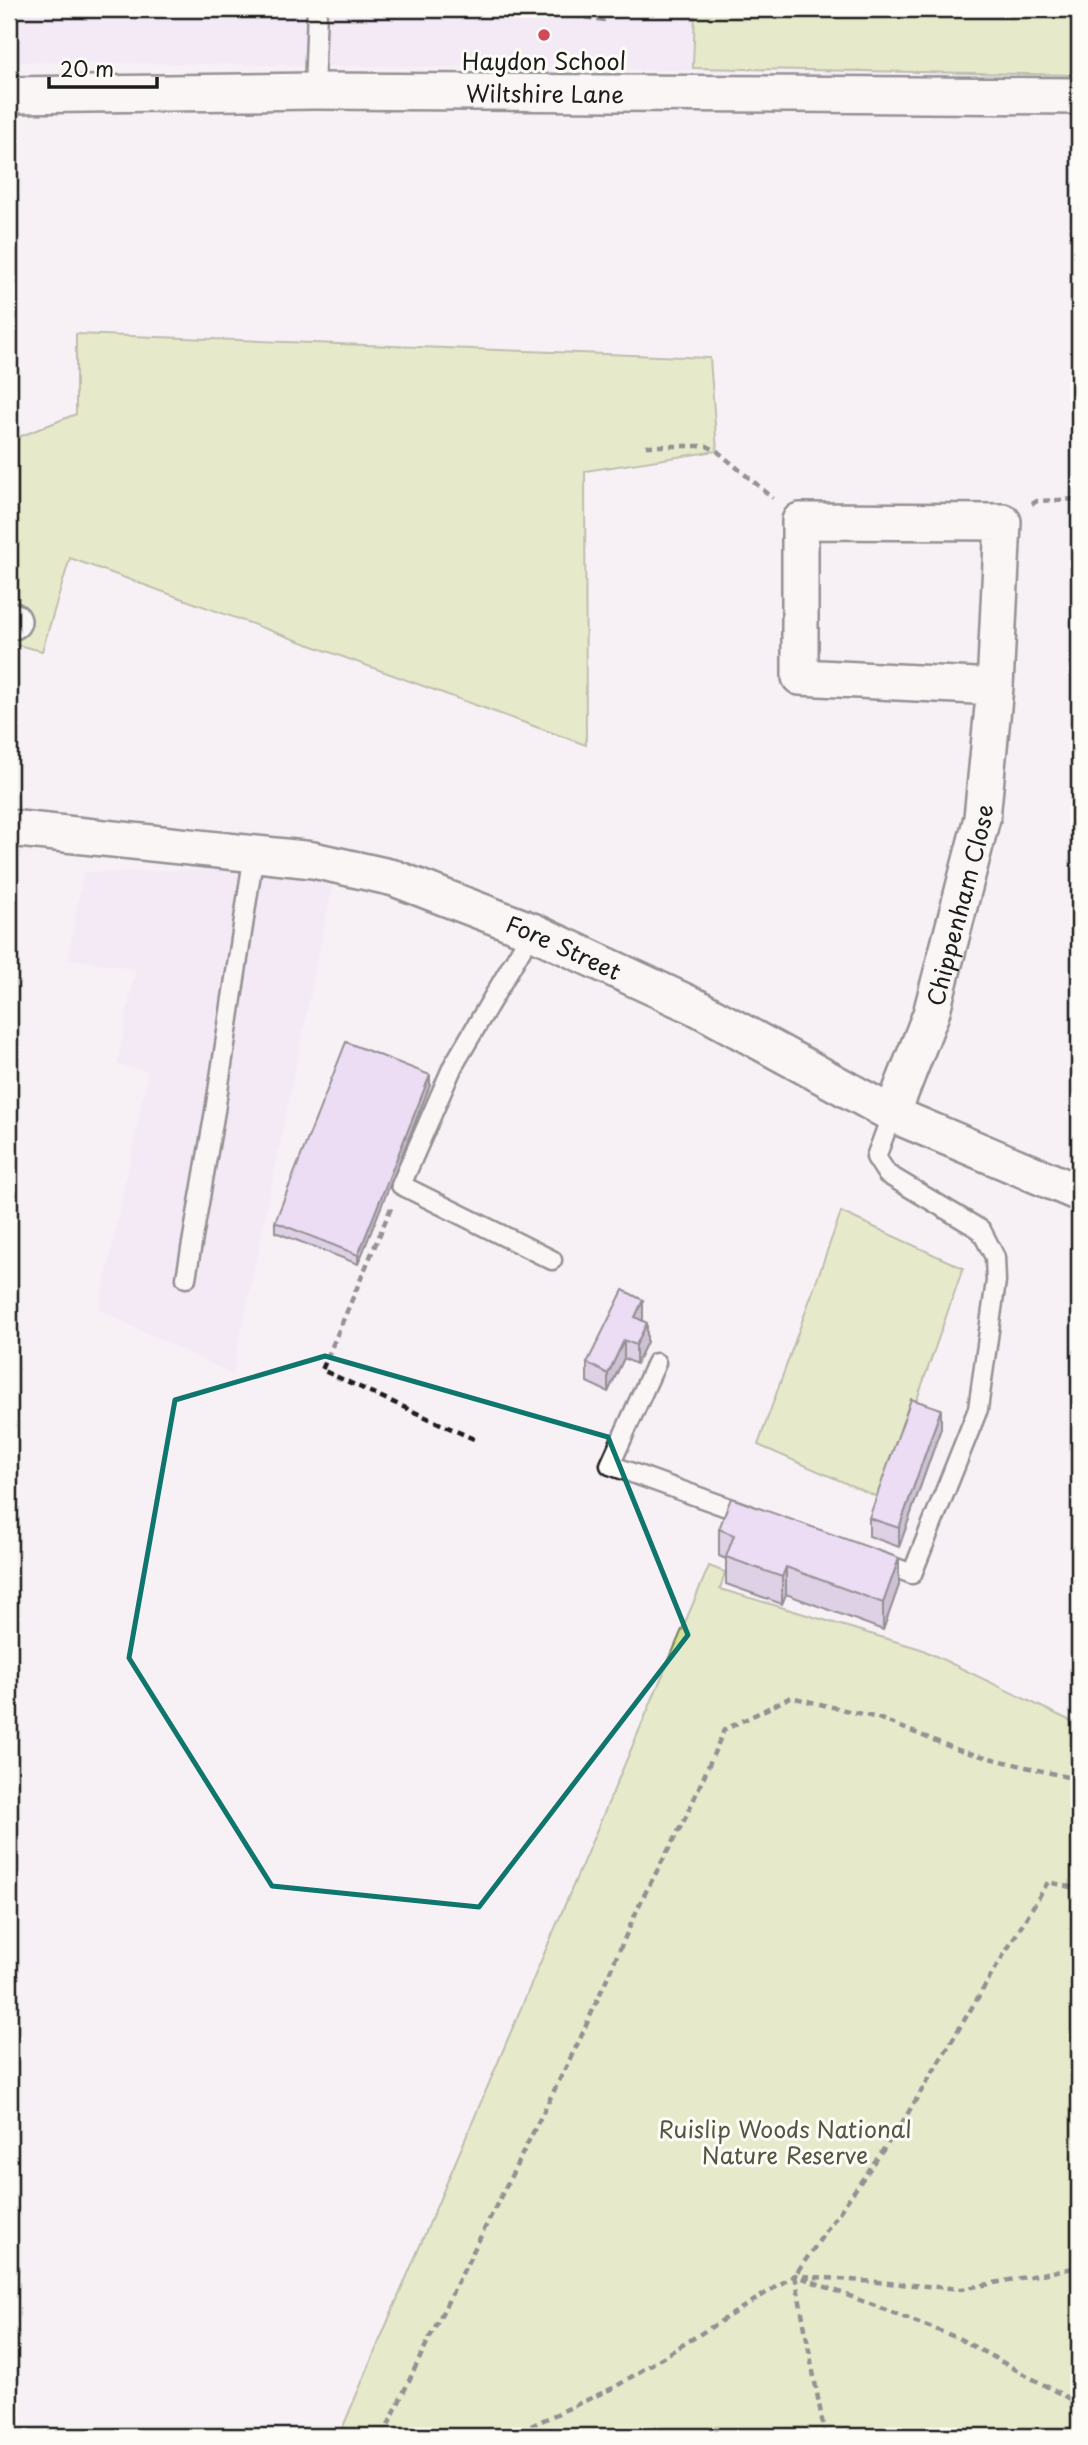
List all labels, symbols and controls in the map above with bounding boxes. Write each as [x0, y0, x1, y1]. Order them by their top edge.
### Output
marker: Haydon School [536, 27, 552, 43]
place label: Haydon School [462, 43, 626, 78]
scale bar [49, 46, 158, 90]
text: 20 m [60, 52, 114, 84]
street label: Wiltshire Lane [466, 74, 624, 111]
street label: Chippenham Close [916, 803, 1001, 1009]
street label: Fore Street [501, 905, 627, 988]
park label: Ruislip Woods National Nature Reserve [659, 2111, 911, 2172]

